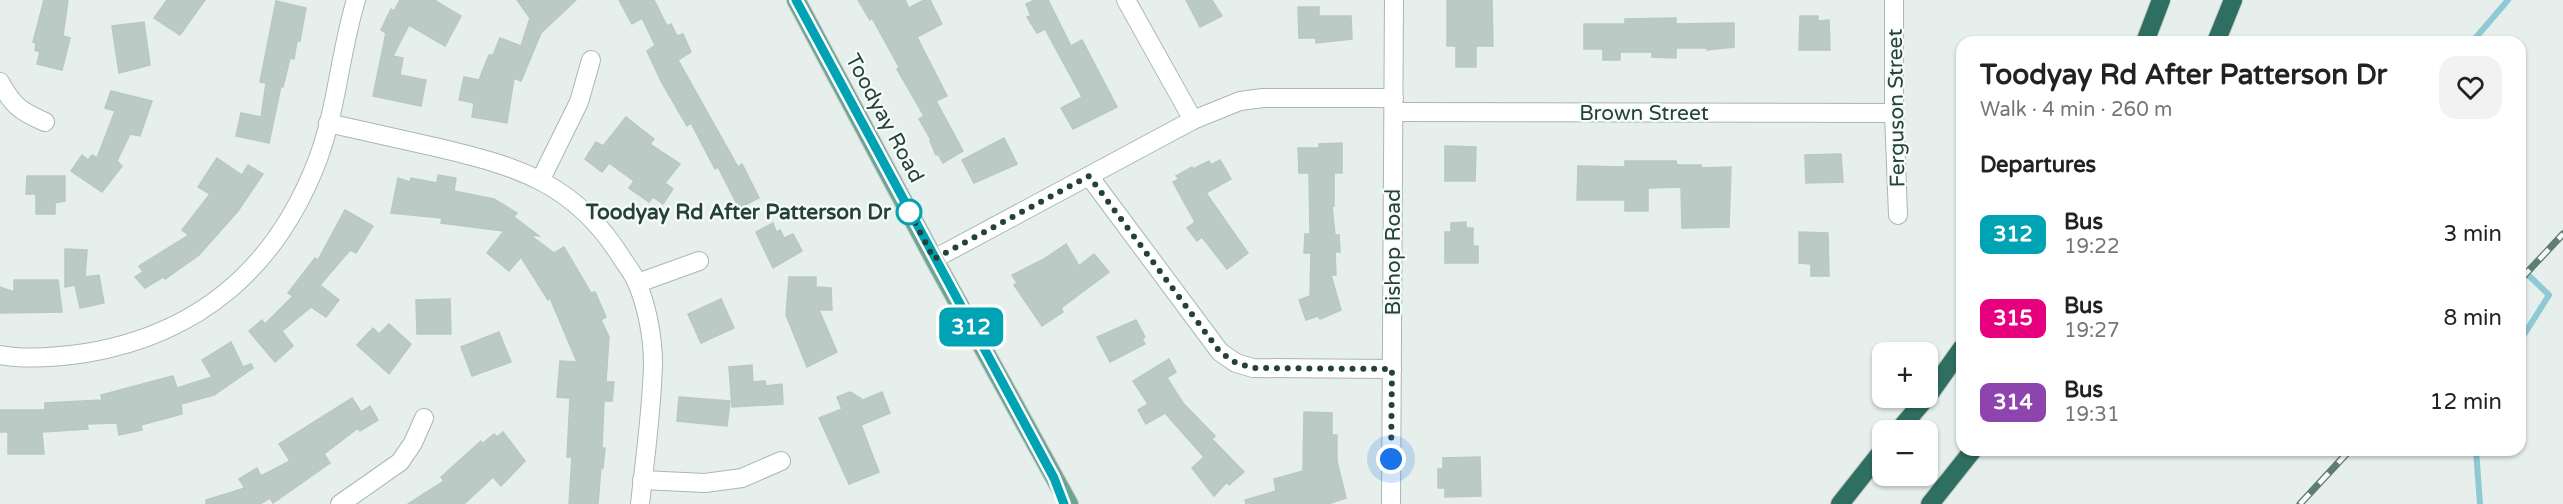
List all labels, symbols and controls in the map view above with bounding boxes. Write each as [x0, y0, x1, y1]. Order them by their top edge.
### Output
street label: Ferguson Street [1883, 28, 1910, 188]
street label: Toodyay Road [840, 49, 929, 187]
button: heart [2439, 56, 2502, 119]
text: Toodyay Rd After Patterson Dr [1980, 58, 2387, 92]
text: Walk · 4 min · 260 m [1980, 98, 2172, 122]
street label: Brown Street [1579, 101, 1709, 126]
text: Departures [1980, 152, 2096, 178]
street label: Bishop Road [1381, 189, 1406, 315]
marker: Toodyay Rd After Patterson Dr [896, 199, 922, 225]
place label: Toodyay Rd After Patterson Dr [585, 200, 892, 225]
text: Bus [2064, 209, 2103, 235]
text: 3 min [2443, 221, 2502, 247]
text: 312 [1993, 222, 2033, 247]
text: 19:22 [2064, 235, 2119, 259]
text: Bus [2064, 293, 2103, 319]
text: 8 min [2443, 305, 2502, 331]
text: 315 [1993, 306, 2033, 331]
line badge: 312 [936, 308, 1006, 346]
text: 312 [951, 315, 991, 340]
text: 19:27 [2064, 319, 2119, 343]
map controls [1872, 342, 1938, 486]
button: + [1872, 342, 1938, 408]
text: Bus [2064, 377, 2103, 403]
text: 12 min [2430, 389, 2502, 415]
text: 314 [1993, 390, 2033, 415]
text: 19:31 [2064, 403, 2119, 427]
button: − [1872, 420, 1938, 486]
your location [1376, 444, 1406, 474]

